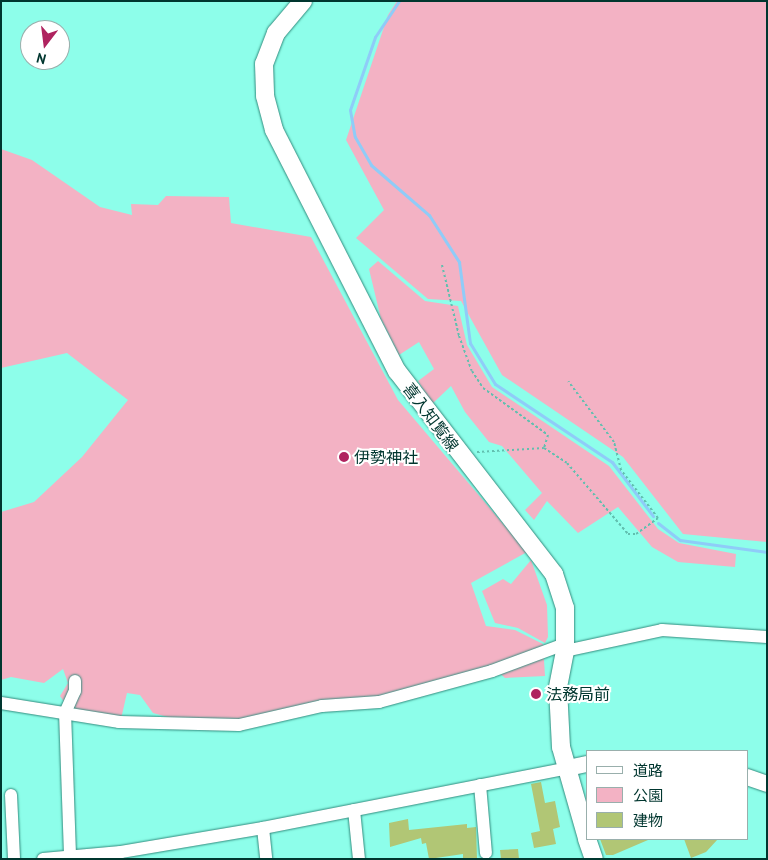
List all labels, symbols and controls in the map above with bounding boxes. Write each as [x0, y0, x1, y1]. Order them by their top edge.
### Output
north arrow [20, 20, 70, 70]
text: N [35, 49, 48, 68]
street label: 喜入知覧線 [399, 379, 463, 455]
place label: 伊勢神社 [354, 447, 418, 467]
marker: 伊勢神社 [338, 451, 350, 463]
place label: 法務局前 [546, 684, 610, 704]
marker: 法務局前 [530, 688, 542, 700]
legend [586, 750, 748, 840]
text: 道路 [633, 761, 663, 780]
text: 公園 [633, 786, 663, 805]
text: 建物 [633, 811, 663, 830]

